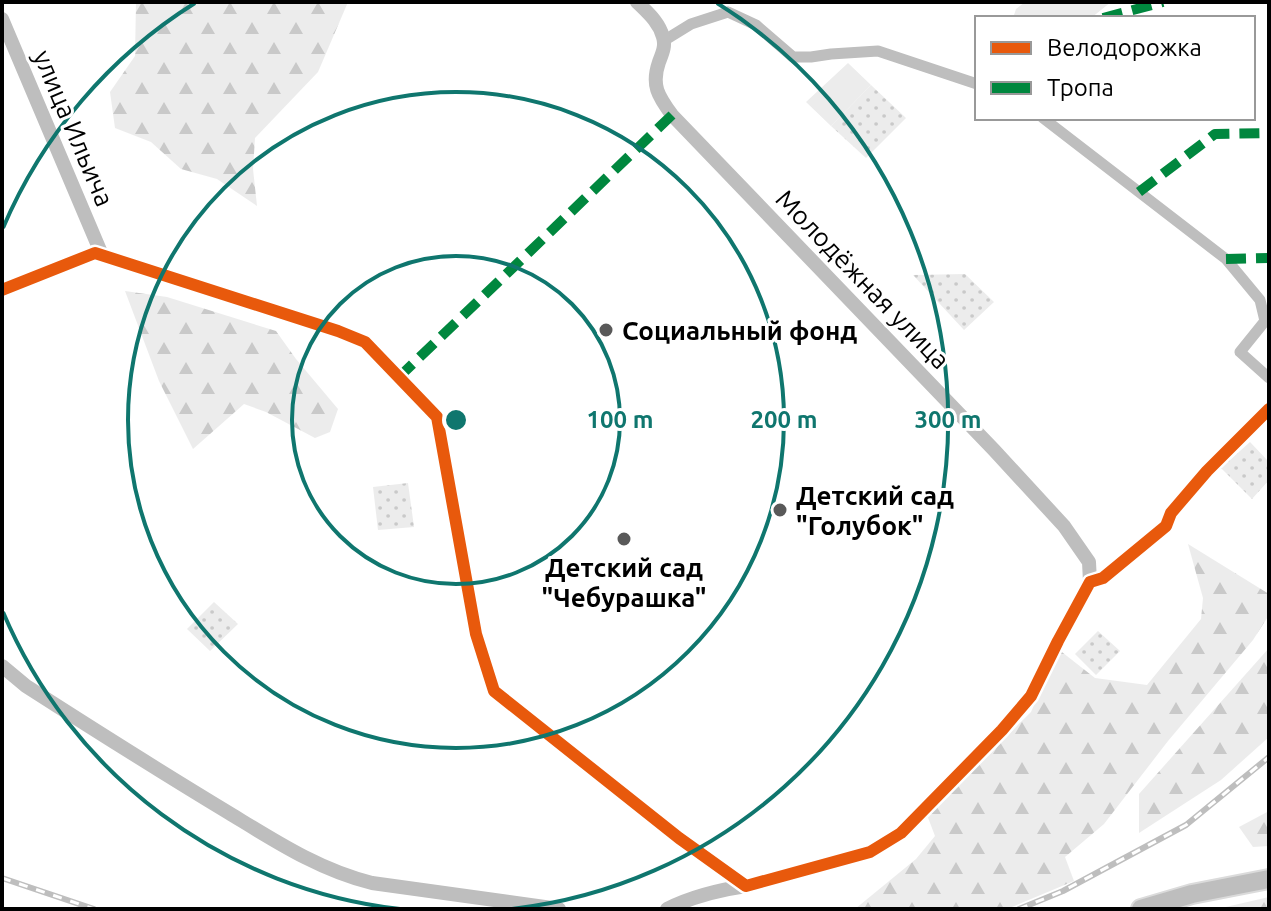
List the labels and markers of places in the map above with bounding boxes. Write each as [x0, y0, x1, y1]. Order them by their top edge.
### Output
place label: Социальный фонд [622, 316, 857, 345]
marker: Социальный фонд [597, 321, 615, 339]
centre of rings [442, 406, 470, 434]
place label: Детский сад "Голубок" [796, 481, 954, 540]
marker: Детский сад "Голубок" [771, 501, 789, 519]
marker: Детский сад "Чебурашка" [615, 530, 633, 548]
place label: Детский сад "Чебурашка" [541, 553, 707, 612]

